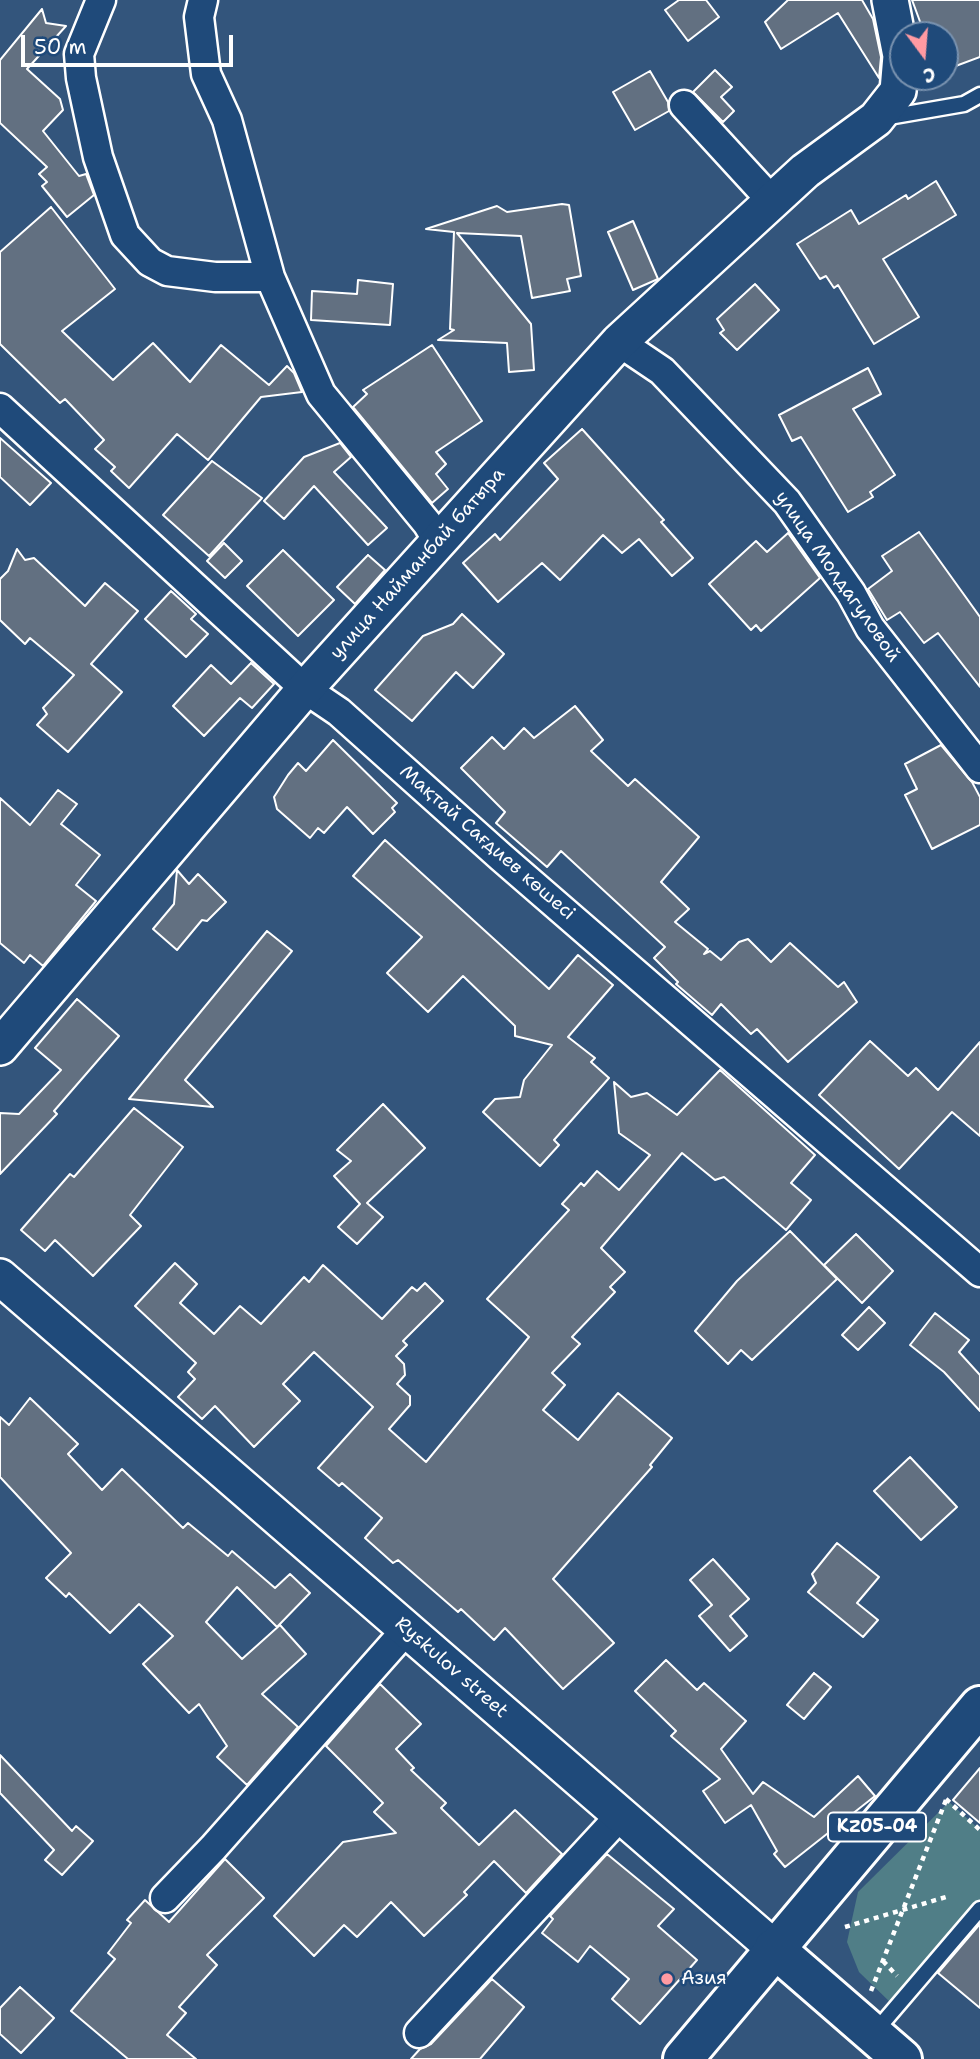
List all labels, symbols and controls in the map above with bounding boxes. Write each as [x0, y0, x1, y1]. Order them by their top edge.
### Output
scale bar [24, 21, 236, 65]
north arrow [889, 21, 959, 91]
text: 50 m [34, 33, 87, 61]
text: С [920, 61, 938, 88]
street label: улица Найманбай батыра [326, 463, 510, 665]
street label: улица Молдагуловой [769, 487, 905, 667]
street label: Мақтай Сағдиев көшесі [395, 761, 579, 925]
street label: Ryskulov street [390, 1613, 512, 1723]
road number: KZ05-04 [828, 1812, 926, 1842]
place label: Азия [681, 1968, 727, 1990]
marker: Азия [659, 1971, 675, 1987]

